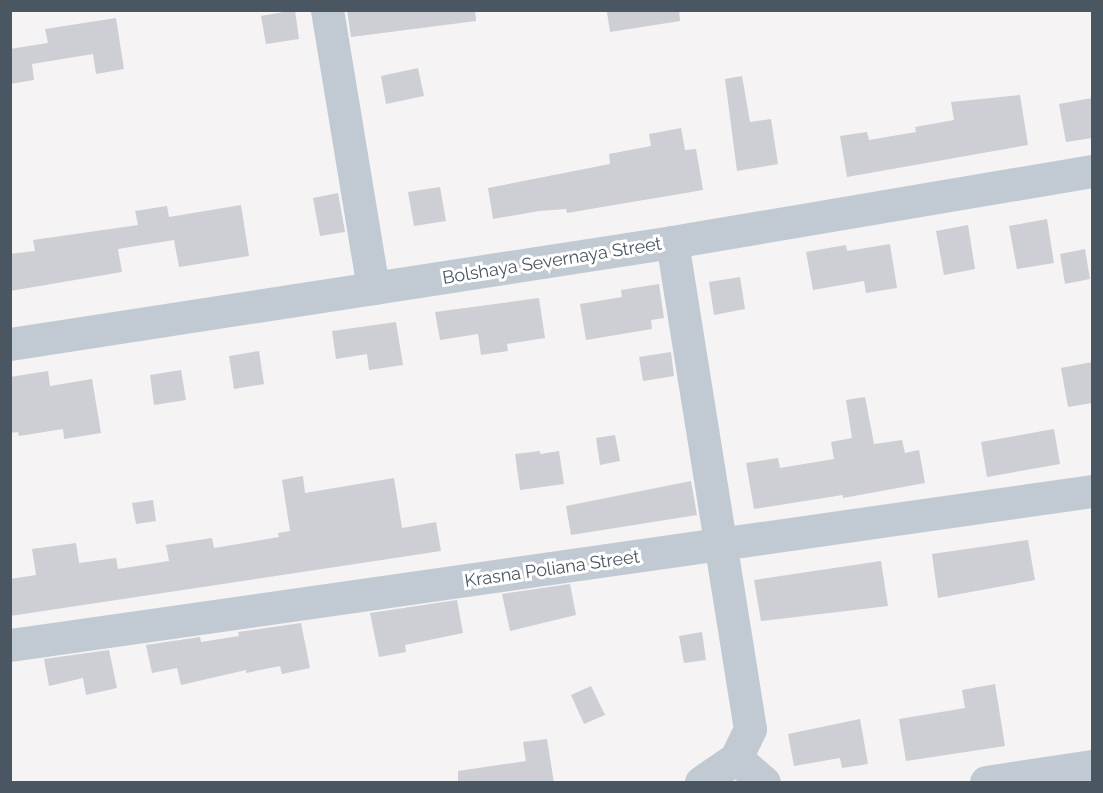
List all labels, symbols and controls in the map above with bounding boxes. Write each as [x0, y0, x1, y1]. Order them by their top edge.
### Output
street label: Bolshaya Severnaya Street [441, 233, 663, 289]
street label: Krasna Poliana Street [463, 546, 641, 592]

